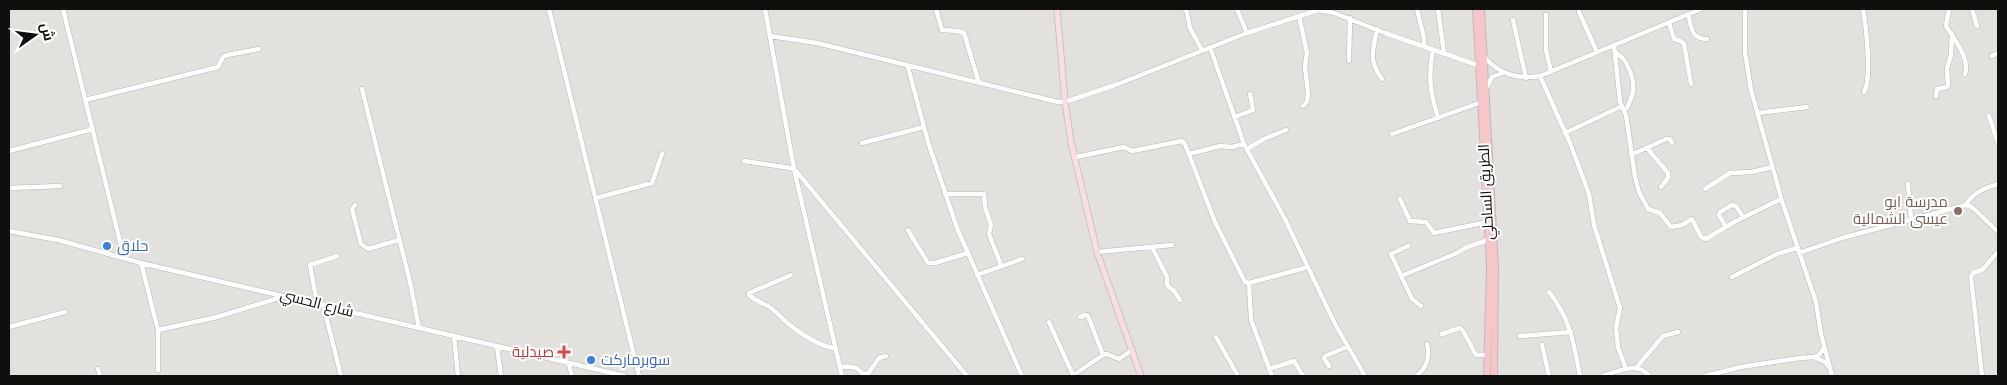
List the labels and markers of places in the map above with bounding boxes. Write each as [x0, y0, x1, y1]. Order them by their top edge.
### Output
place label: مدرسة ابو عيسى الشمالية [1853, 193, 1948, 229]
marker: مدرسة ابو عيسى الشمالية [1952, 205, 1964, 217]
place label: حلاق [117, 237, 148, 256]
marker: حلاق [101, 240, 113, 252]
place label: صيدلية [512, 343, 554, 360]
marker: صيدلية [558, 346, 570, 358]
place label: سوبرماركت [601, 351, 670, 369]
marker: سوبرماركت [585, 354, 597, 366]

